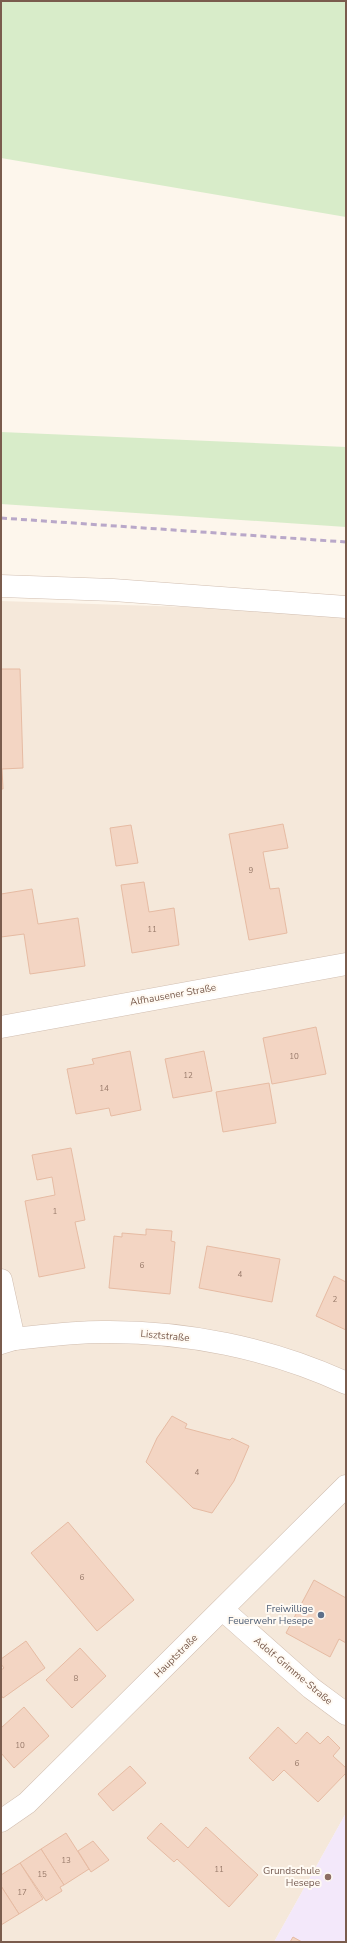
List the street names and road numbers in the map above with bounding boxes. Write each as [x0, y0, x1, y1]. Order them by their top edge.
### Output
street label: Alfhausener Straße [129, 981, 217, 1009]
street label: Lisztstraße [140, 1327, 190, 1345]
street label: Hauptstraße [151, 1631, 201, 1681]
street label: Adolf-Grimme-Straße [251, 1634, 335, 1708]

